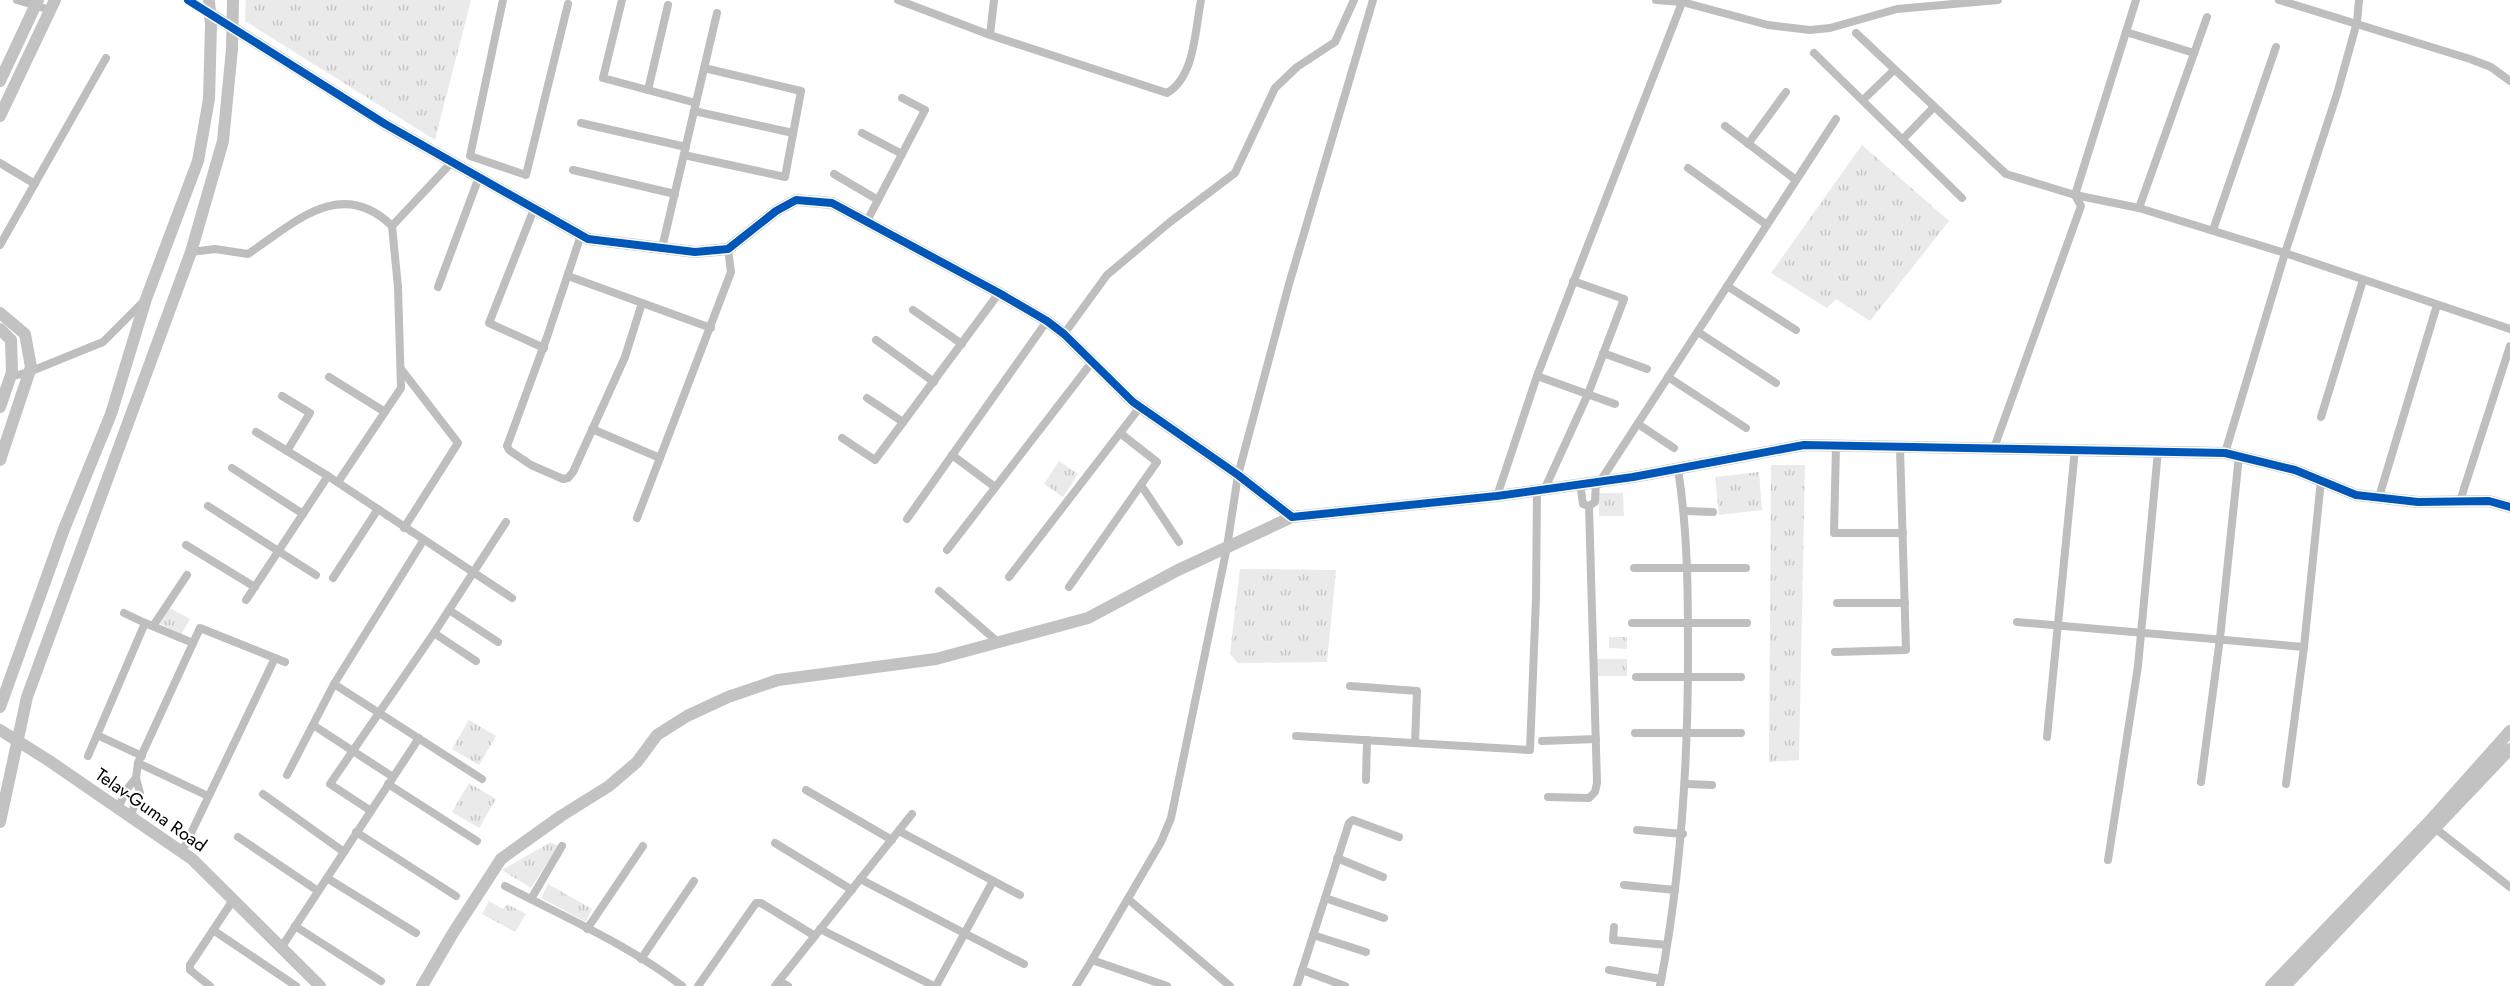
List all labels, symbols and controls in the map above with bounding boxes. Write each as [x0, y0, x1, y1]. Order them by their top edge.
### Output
street label: Telav-Guma Road [90, 762, 212, 858]

